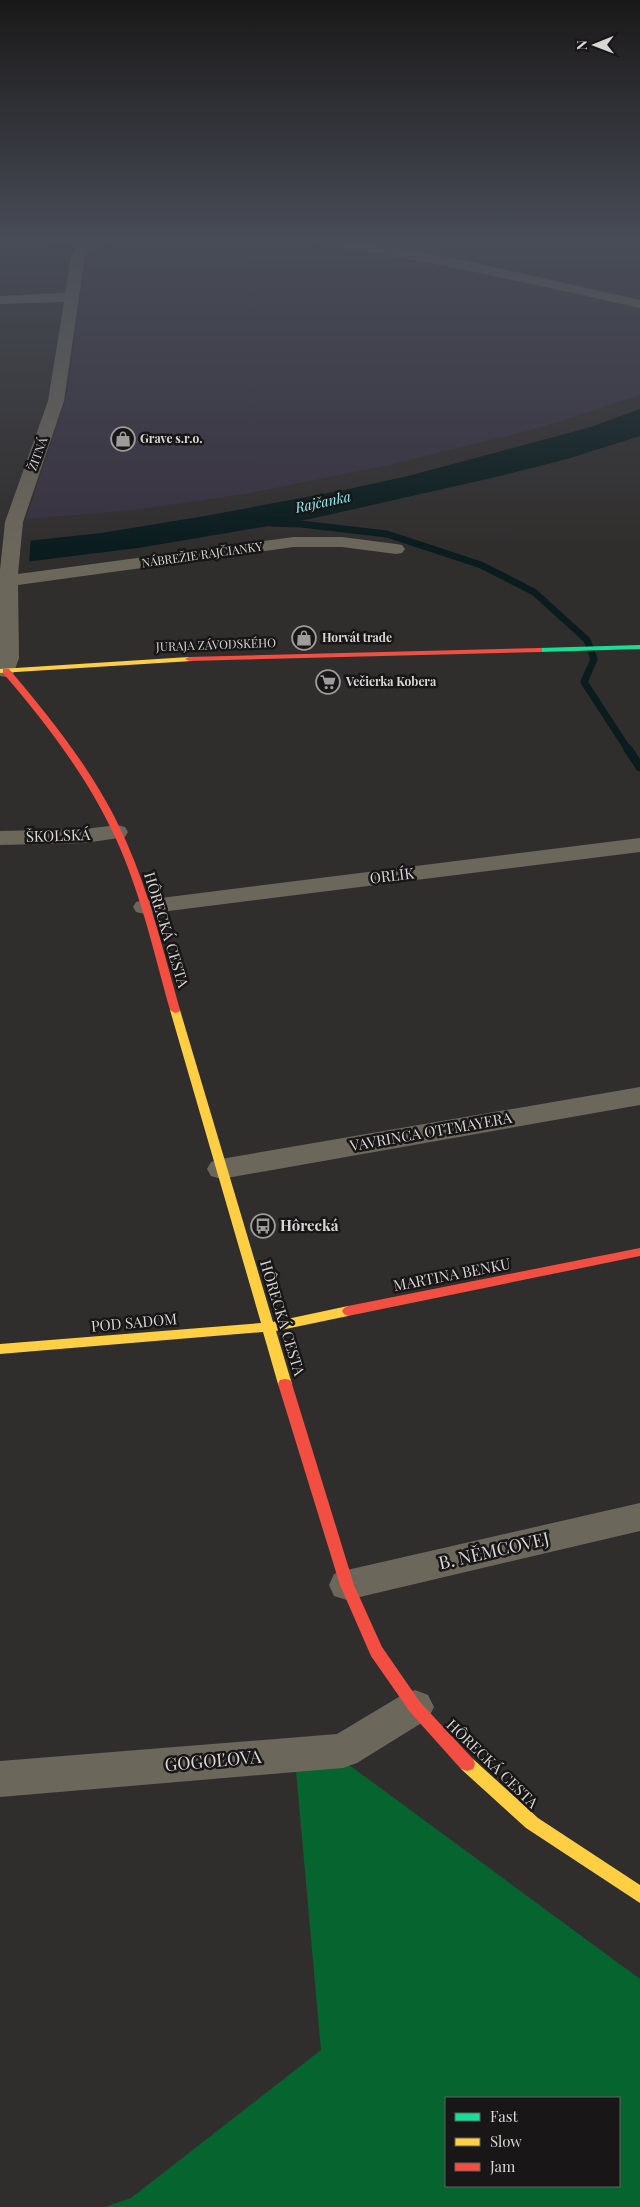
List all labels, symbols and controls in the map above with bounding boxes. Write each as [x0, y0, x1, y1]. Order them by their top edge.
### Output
north arrow [570, 20, 620, 70]
text: N [572, 40, 591, 50]
shop icon: Grave s.r.o. [110, 426, 136, 452]
place label: Grave s.r.o. [140, 430, 202, 446]
street label: ŽITNÁ [24, 434, 51, 473]
water label: Rajčanka [292, 486, 353, 517]
street label: NÁBREŽIE RAJČIANKY [140, 537, 264, 570]
shop icon: Horvát trade [291, 625, 317, 651]
place label: Horvát trade [322, 629, 392, 645]
street label: JURAJA ZÁVODSKÉHO [155, 634, 276, 654]
supermarket icon: Večierka Kobera [315, 669, 341, 695]
place label: Večierka Kobera [345, 673, 437, 689]
street label: ŠKOLSKÁ [25, 824, 91, 846]
street label: ORLÍK [369, 862, 415, 888]
street label: HÔRECKÁ CESTA [140, 869, 194, 991]
street label: VAVRINCA OTTMAYERA [347, 1107, 514, 1155]
bus stop icon: Hôrecká [250, 1213, 276, 1239]
place label: Hôrecká [280, 1215, 339, 1235]
street label: MARTINA BENKU [392, 1253, 512, 1295]
street label: HÔRECKÁ CESTA [256, 1257, 310, 1379]
street label: POD SADOM [90, 1308, 178, 1336]
street label: B. NĚMCOVEJ [436, 1526, 552, 1574]
street label: HÔRECKÁ CESTA [443, 1714, 543, 1813]
street label: GOGOĽOVA [164, 1744, 263, 1776]
legend [445, 2097, 620, 2187]
text: Fast [490, 2106, 519, 2126]
text: Slow [490, 2131, 522, 2151]
text: Jam [489, 2156, 516, 2176]

